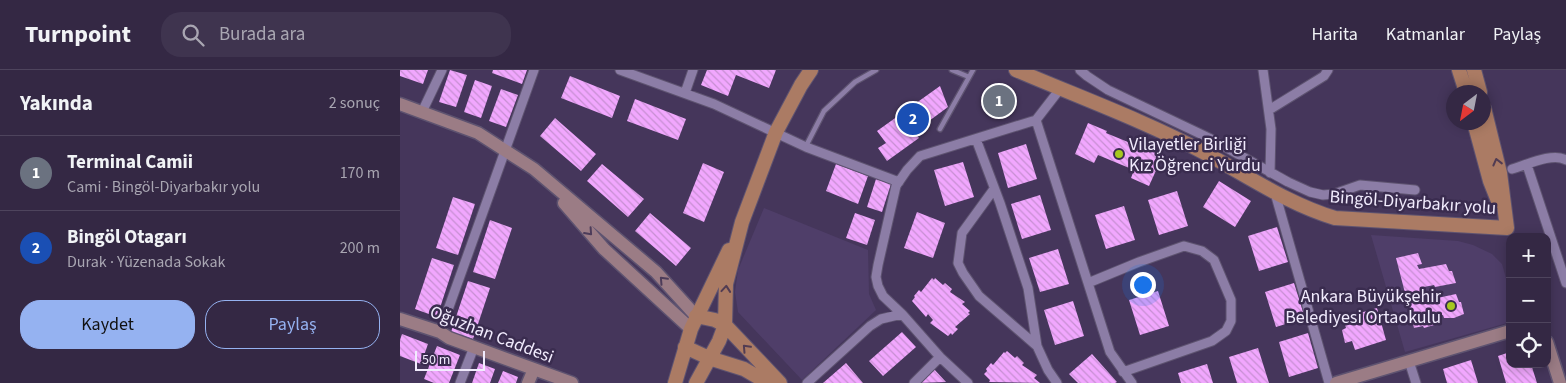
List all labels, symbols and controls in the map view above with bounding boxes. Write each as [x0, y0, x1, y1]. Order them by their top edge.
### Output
search box [161, 12, 511, 57]
text: Turnpoint [25, 17, 131, 52]
icon: search [179, 21, 207, 49]
text: Burada ara [219, 21, 305, 48]
text: Harita [1312, 22, 1358, 47]
text: Katmanlar [1386, 22, 1465, 47]
text: Paylaş [1493, 22, 1541, 47]
pin: 1 [983, 82, 1015, 120]
north arrow [1446, 85, 1491, 130]
text: Yakında [20, 88, 93, 118]
text: 2 sonuç [329, 92, 380, 114]
pin: 2 [897, 100, 929, 138]
place label: Vilayetler Birliği Kız Öğrenci Yurdu [1129, 132, 1261, 178]
marker: Vilayetler Birliği Kız Öğrenci Yurdu [1113, 148, 1125, 160]
text: Terminal Camii [67, 149, 193, 176]
one-way arrow [1492, 158, 1503, 167]
text: 1 [32, 162, 40, 184]
text: 170 m [340, 162, 380, 184]
text: Cami · Bingöl-Diyarbakır yolu [67, 176, 260, 198]
street label: Bingöl-Diyarbakır yolu [1329, 184, 1497, 221]
text: Bingöl Otagarı [67, 224, 187, 251]
one-way arrow [584, 226, 593, 235]
map controls [1506, 233, 1551, 368]
button: + [1506, 233, 1551, 278]
text: 2 [32, 237, 40, 259]
text: 200 m [340, 237, 380, 259]
text: Durak · Yüzenada Sokak [67, 251, 225, 273]
your location [1130, 272, 1156, 298]
one-way arrow [660, 277, 669, 286]
button: − [1506, 278, 1551, 323]
place label: Ankara Büyükşehir Belediyesi Ortaokulu [1285, 284, 1442, 330]
one-way arrow [721, 285, 732, 293]
street label: Oğuzhan Caddesi [426, 299, 557, 370]
button: Kaydet [20, 300, 195, 349]
button: Paylaş [205, 300, 380, 349]
marker: Ankara Büyükşehir Belediyesi Ortaokulu [1445, 300, 1457, 312]
button: locate [1506, 323, 1551, 368]
one-way arrow [743, 344, 752, 353]
scale bar [415, 348, 485, 371]
text: 50 m [422, 350, 450, 370]

